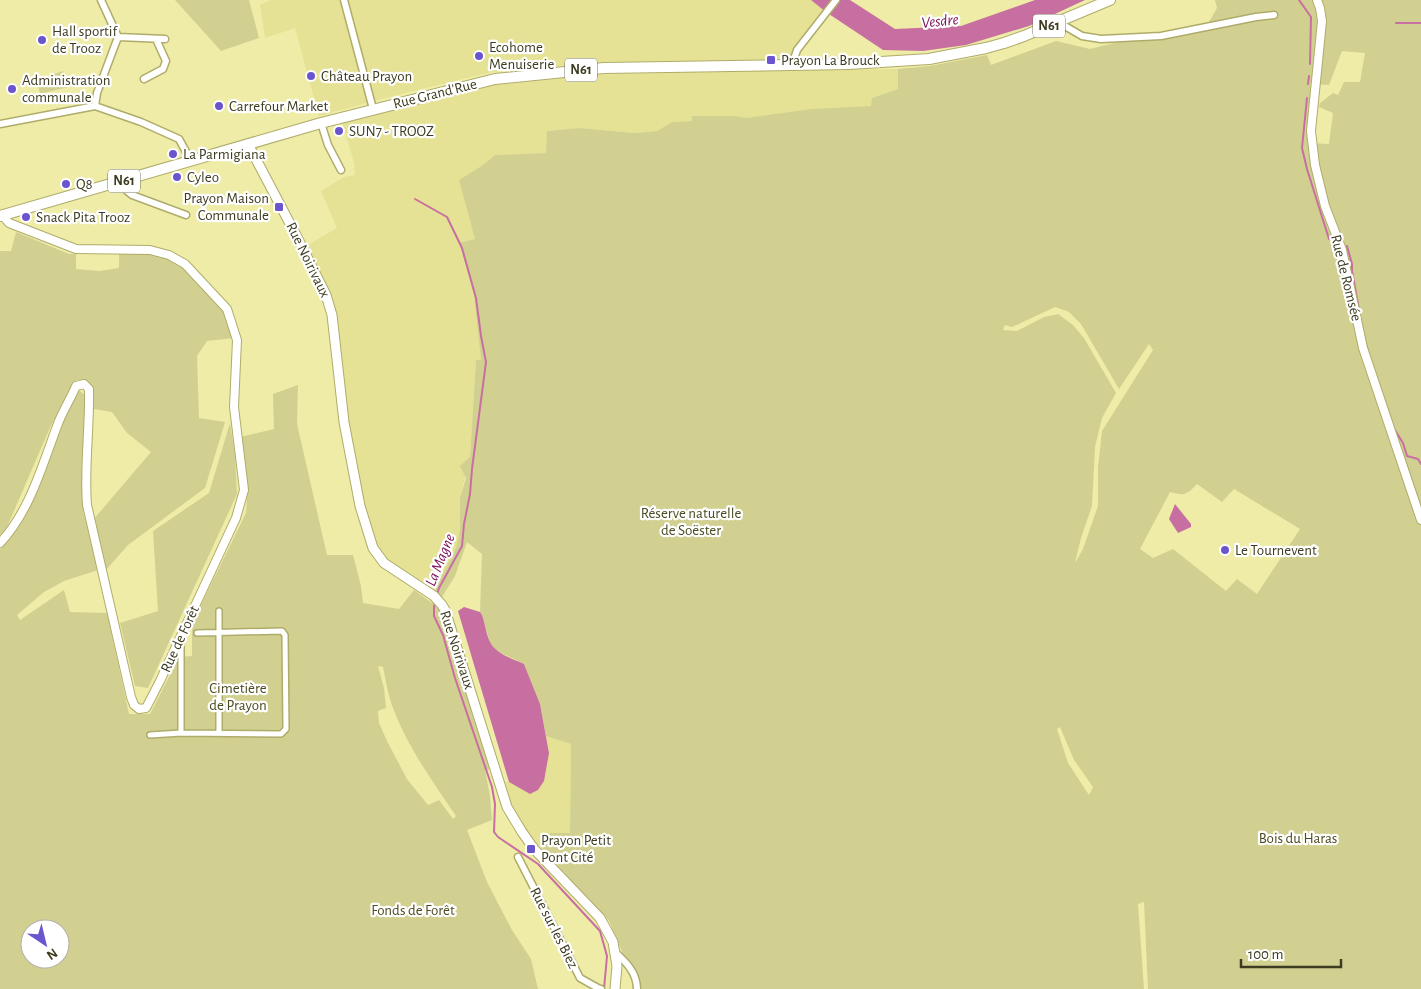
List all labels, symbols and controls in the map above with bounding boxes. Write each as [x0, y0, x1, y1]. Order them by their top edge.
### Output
water label: Vesdre [921, 11, 959, 31]
road number: N61 [1033, 15, 1065, 38]
place label: Hall sportif de Trooz [52, 24, 118, 56]
marker: Hall sportif de Trooz [36, 34, 48, 46]
place label: Ecohome Menuiserie [489, 40, 554, 72]
marker: Ecohome Menuiserie [473, 50, 485, 62]
place label: Prayon La Brouck [781, 53, 880, 68]
marker: Prayon La Brouck [765, 54, 777, 66]
road number: N61 [565, 58, 597, 82]
place label: Château Prayon [321, 69, 412, 84]
marker: Château Prayon [305, 70, 317, 82]
place label: Administration communale [22, 73, 111, 105]
street label: Rue Grand'Rue [392, 76, 479, 112]
marker: Administration communale [6, 83, 18, 95]
place label: Carrefour Market [229, 99, 328, 114]
marker: Carrefour Market [213, 100, 225, 112]
place label: SUN7 - TROOZ [349, 124, 434, 139]
marker: SUN7 - TROOZ [333, 125, 345, 137]
place label: La Parmigiana [183, 147, 266, 162]
marker: La Parmigiana [167, 148, 179, 160]
road number: N61 [108, 170, 140, 192]
place label: Cyleo [187, 170, 219, 185]
marker: Cyleo [171, 171, 183, 183]
place label: Q8 [76, 177, 93, 192]
marker: Q8 [60, 178, 72, 190]
place label: Prayon Maison Communale [184, 191, 269, 223]
marker: Prayon Maison Communale [273, 201, 285, 213]
place label: Snack Pita Trooz [36, 210, 130, 225]
marker: Snack Pita Trooz [20, 211, 32, 223]
street label: Rue Noirivaux [283, 220, 333, 300]
street label: Rue de Romsée [1328, 233, 1364, 323]
park label: Réserve naturelle de Soëster [641, 506, 741, 538]
water label: La Magne [422, 532, 458, 588]
place label: Le Tournevent [1235, 543, 1317, 558]
marker: Le Tournevent [1219, 544, 1231, 556]
street label: Rue de Forêt [158, 603, 202, 675]
street label: Rue Noirivaux [437, 609, 477, 692]
park label: Cimetière de Prayon [209, 681, 267, 713]
park label: Bois du Haras [1259, 831, 1337, 846]
place label: Prayon Petit Pont Cité [541, 833, 611, 865]
marker: Prayon Petit Pont Cité [525, 843, 537, 855]
street label: Rue sur les Biez [527, 885, 581, 971]
park label: Fonds de Forêt [371, 903, 455, 918]
north arrow [20, 919, 70, 969]
scale bar [1241, 936, 1341, 968]
text: N [44, 945, 60, 962]
text: 100 m [1248, 947, 1283, 962]

